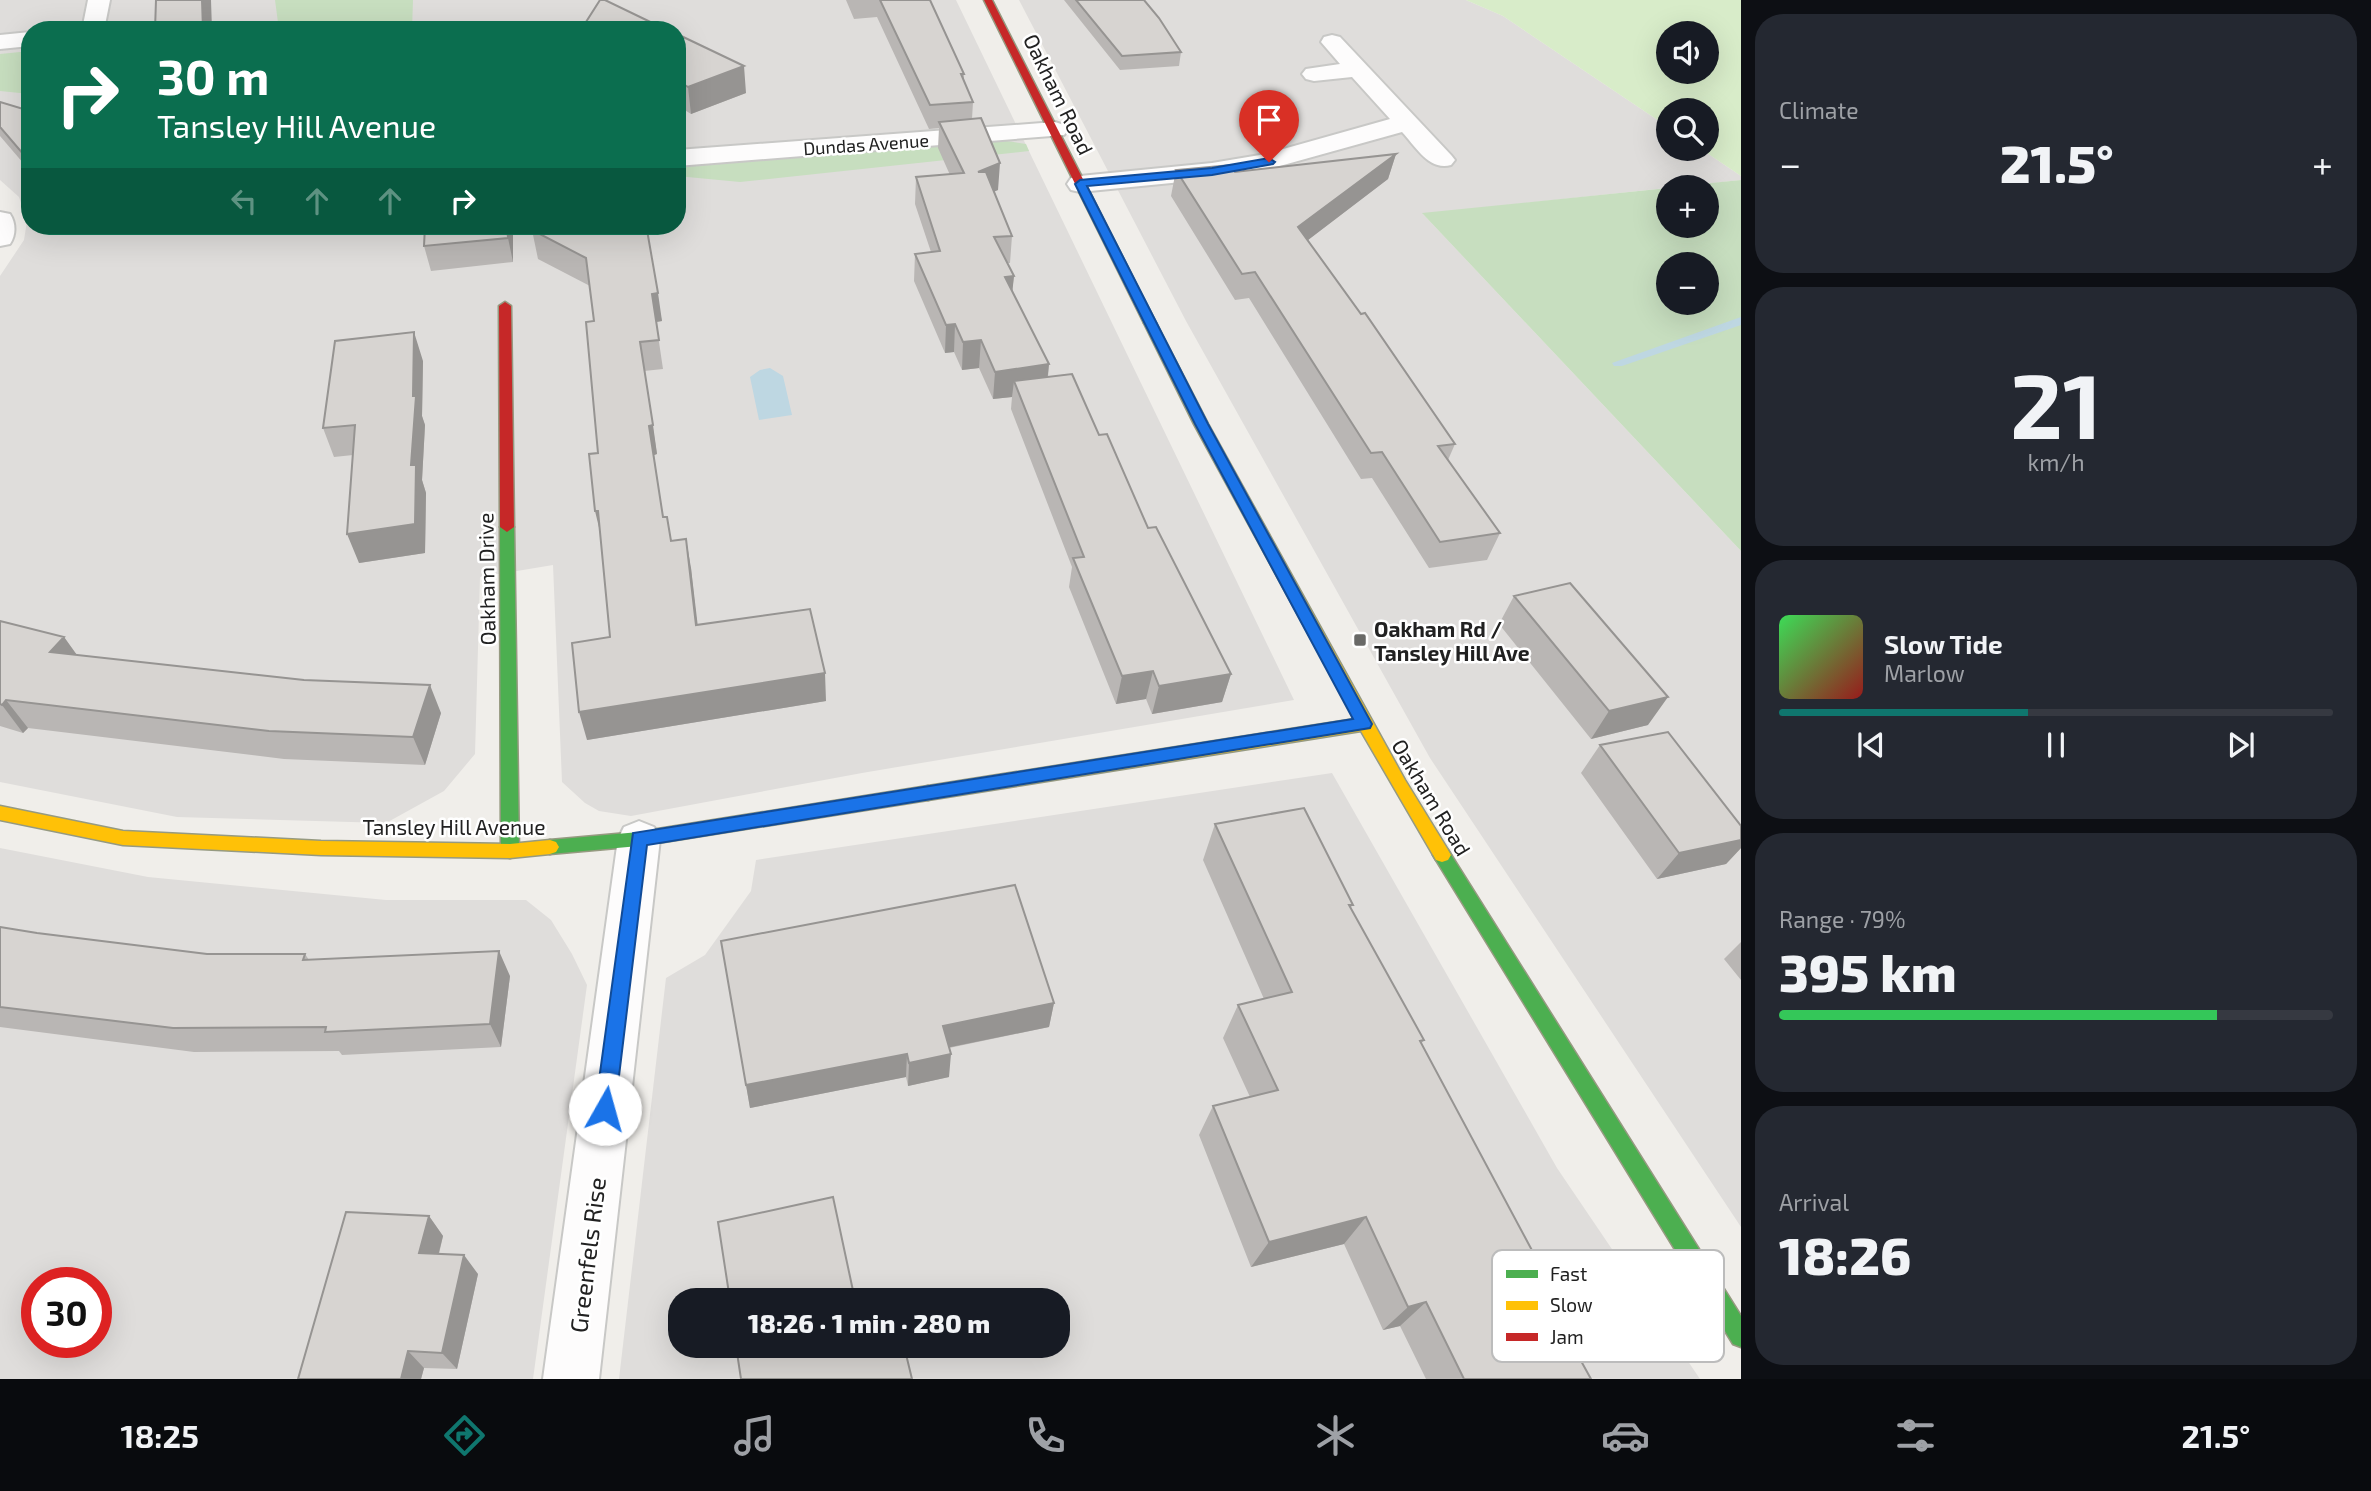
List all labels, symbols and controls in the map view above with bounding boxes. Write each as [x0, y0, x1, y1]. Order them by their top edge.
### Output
map controls [1656, 21, 1719, 315]
button: sound [1656, 21, 1719, 84]
street label: Oakham Road [1019, 29, 1099, 159]
text: 30 m [157, 46, 269, 105]
icon: right [42, 49, 133, 140]
pin [1239, 90, 1299, 162]
text: Climate [1779, 96, 1859, 124]
button: search [1656, 98, 1719, 161]
icon: arrive [1250, 101, 1288, 139]
text: Tansley Hill Avenue [157, 106, 436, 144]
street label: Dundas Avenue [802, 129, 930, 159]
text: 21.5° [2000, 131, 2114, 193]
text: − [1779, 140, 1801, 186]
text: + [2312, 140, 2333, 186]
button: + [1656, 175, 1719, 238]
icon: left [225, 182, 263, 220]
icon: ahead [298, 182, 336, 220]
icon: ahead [371, 182, 409, 220]
icon: right [444, 182, 482, 220]
button: − [1656, 252, 1719, 315]
text: 21 [2010, 348, 2102, 457]
text: km/h [2027, 448, 2085, 476]
street label: Oakham Drive [472, 512, 500, 646]
place label: Oakham Rd / Tansley Hill Ave [1374, 616, 1530, 666]
text: Slow Tide [1884, 628, 2003, 659]
marker: Oakham Rd / Tansley Hill Ave [1352, 632, 1368, 648]
text: Marlow [1884, 659, 1965, 687]
icon: previous [1852, 726, 1890, 764]
icon: pause [2037, 726, 2075, 764]
icon: next [2222, 726, 2260, 764]
street label: Oakham Road [1387, 734, 1477, 860]
street label: Tansley Hill Avenue [362, 814, 546, 839]
text: Range · 79% [1779, 905, 1905, 933]
text: 395 km [1779, 940, 1957, 1002]
position arrow [568, 1072, 642, 1146]
street label: Greenfels Rise [563, 1176, 611, 1334]
text: Arrival [1779, 1188, 1849, 1216]
text: 18:26 [1779, 1223, 1911, 1285]
legend [1492, 1250, 1724, 1362]
text: Fast [1550, 1262, 1587, 1285]
speed limit sign: 30 [21, 1267, 112, 1358]
text: Slow [1550, 1293, 1593, 1316]
text: 18:26 · 1 min · 280 m [748, 1307, 990, 1338]
text: Jam [1550, 1325, 1584, 1348]
icon: directions [440, 1411, 489, 1460]
icon: music [730, 1411, 779, 1460]
icon: phone [1021, 1411, 1070, 1460]
icon: climate [1311, 1411, 1360, 1460]
icon: car [1601, 1411, 1650, 1460]
icon: filters [1891, 1411, 1940, 1460]
text: 18:25 [121, 1416, 199, 1454]
text: 21.5° [2181, 1416, 2250, 1454]

